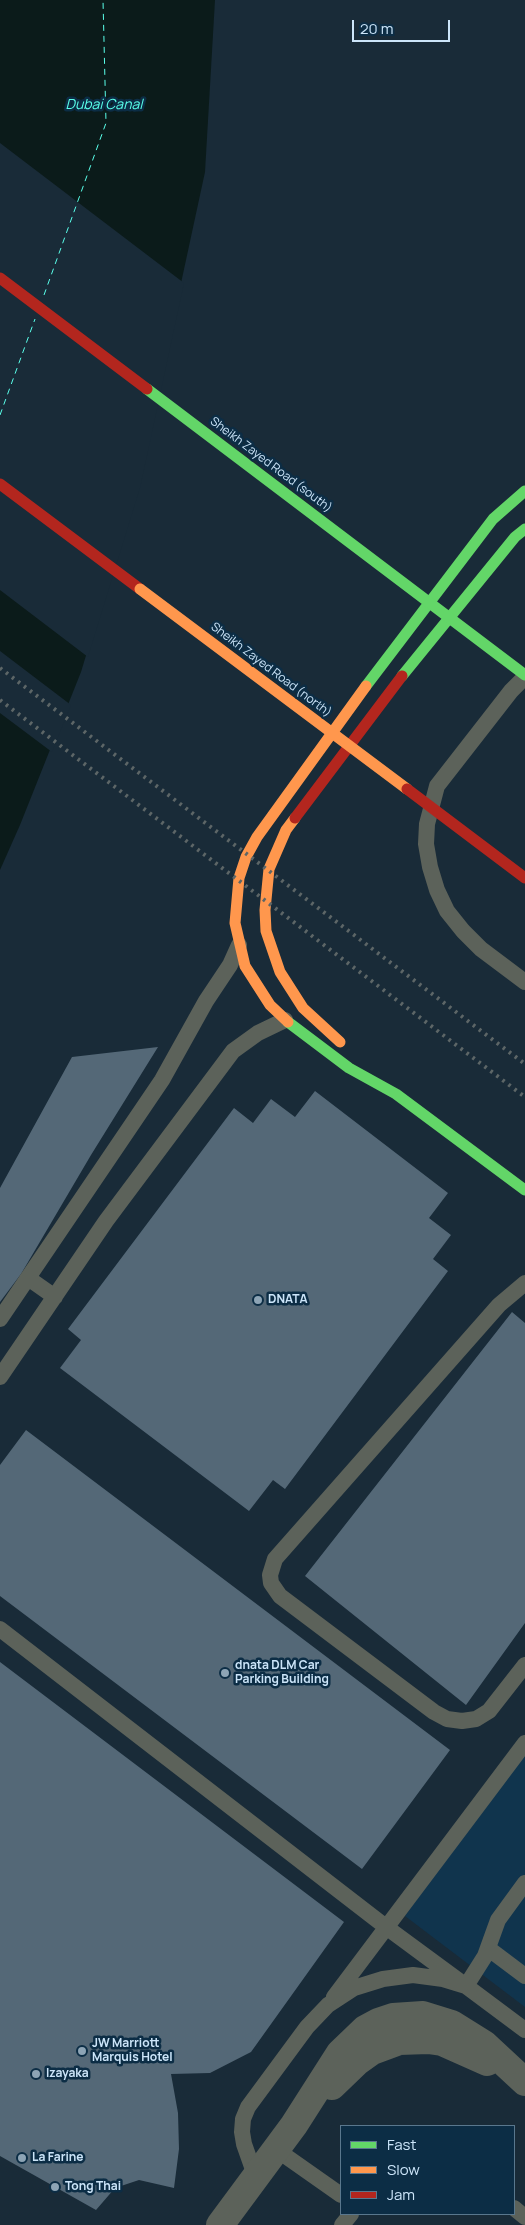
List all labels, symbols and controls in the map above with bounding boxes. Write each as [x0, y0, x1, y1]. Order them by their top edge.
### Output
scale bar [355, 10, 452, 42]
text: 20 m [360, 18, 393, 39]
water label: Dubai Canal [65, 97, 143, 113]
street label: Sheikh Zayed Road (south) [207, 414, 335, 516]
street label: Sheikh Zayed Road (north) [208, 620, 334, 720]
place label: DNATA [268, 1293, 307, 1307]
marker: DNATA [252, 1294, 264, 1306]
place label: dnata DLM Car Parking Building [235, 1659, 329, 1687]
marker: dnata DLM Car Parking Building [219, 1667, 231, 1679]
place label: JW Marriott Marquis Hotel [92, 2037, 173, 2065]
marker: JW Marriott Marquis Hotel [76, 2045, 88, 2057]
place label: Izayaka [46, 2067, 89, 2081]
marker: Izayaka [30, 2068, 42, 2080]
legend [340, 2125, 515, 2215]
text: Fast [387, 2134, 416, 2155]
place label: La Farine [32, 2151, 83, 2165]
marker: La Farine [16, 2152, 28, 2164]
text: Slow [387, 2159, 420, 2180]
place label: Tong Thai [65, 2180, 121, 2194]
marker: Tong Thai [49, 2181, 61, 2193]
text: Jam [387, 2184, 415, 2205]

